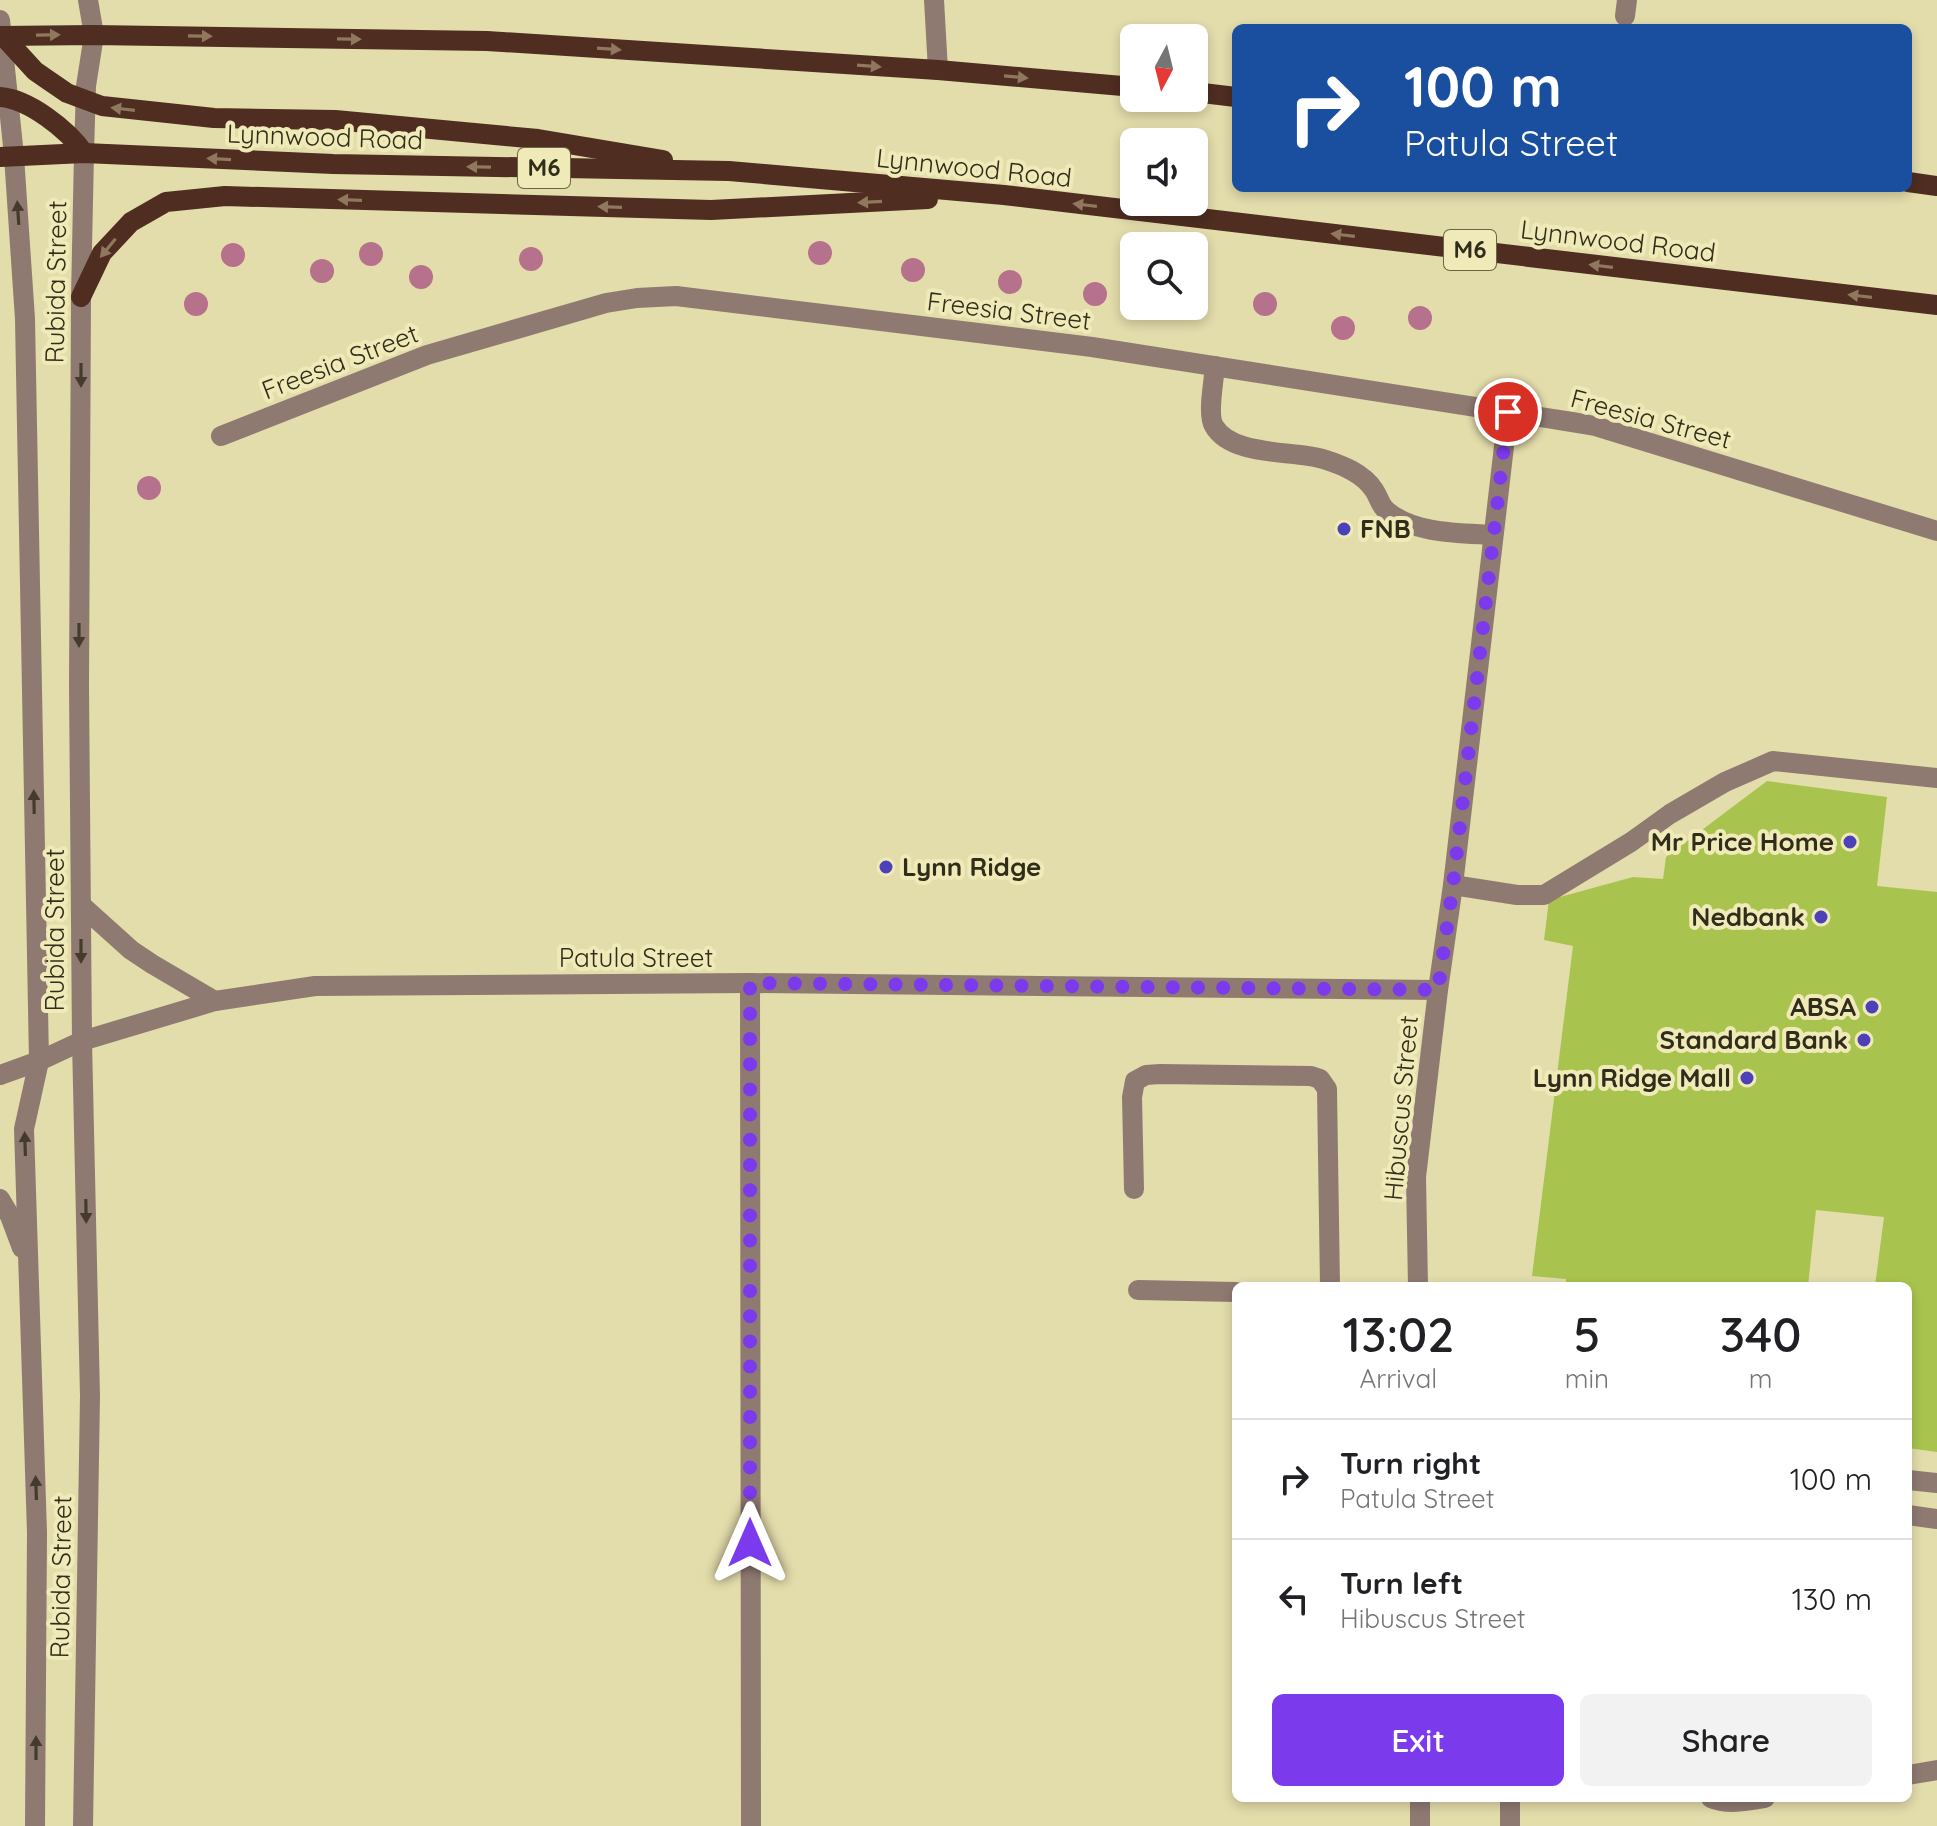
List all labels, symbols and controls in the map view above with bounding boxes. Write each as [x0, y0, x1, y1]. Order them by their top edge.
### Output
north arrow [1120, 24, 1208, 112]
map controls [1120, 24, 1208, 320]
one-way arrow [36, 29, 61, 41]
one-way arrow [188, 30, 213, 43]
one-way arrow [337, 33, 362, 45]
one-way arrow [597, 43, 622, 56]
text: 100 m [1404, 51, 1562, 121]
icon: right [1272, 56, 1376, 160]
one-way arrow [857, 60, 882, 73]
one-way arrow [1003, 71, 1028, 84]
one-way arrow [110, 102, 135, 115]
street label: Lynnwood Road [226, 117, 424, 156]
text: Patula Street [1404, 120, 1618, 165]
button: sound [1120, 128, 1208, 216]
street label: Lynnwood Road [875, 141, 1073, 194]
road number: M6 [518, 148, 570, 188]
one-way arrow [206, 153, 231, 166]
one-way arrow [466, 161, 491, 173]
one-way arrow [337, 193, 362, 206]
one-way arrow [857, 196, 882, 209]
one-way arrow [1072, 198, 1097, 211]
one-way arrow [11, 200, 24, 225]
street label: Rubida Street [38, 200, 73, 364]
one-way arrow [597, 201, 622, 213]
street label: Lynnwood Road [1519, 212, 1718, 269]
one-way arrow [1330, 229, 1355, 242]
road number: M6 [1444, 230, 1496, 270]
button: search [1120, 232, 1208, 320]
one-way arrow [100, 238, 117, 258]
one-way arrow [1588, 259, 1613, 272]
street label: Freesia Street [925, 284, 1093, 337]
one-way arrow [1847, 289, 1872, 302]
street label: Freesia Street [257, 317, 423, 406]
one-way arrow [75, 363, 87, 388]
pin [1474, 378, 1542, 446]
street label: Freesia Street [1567, 381, 1735, 456]
icon: arrive [1486, 390, 1530, 434]
place label: FNB [1360, 512, 1411, 545]
marker: FNB [1335, 520, 1353, 538]
one-way arrow [73, 623, 86, 648]
one-way arrow [28, 789, 40, 814]
place label: Mr Price Home [1651, 825, 1834, 858]
marker: Mr Price Home [1841, 833, 1859, 851]
street label: Rubida Street [38, 849, 71, 1011]
place label: Lynn Ridge [902, 850, 1041, 883]
marker: Lynn Ridge [877, 858, 895, 876]
place label: Nedbank [1691, 900, 1805, 933]
marker: Nedbank [1812, 908, 1830, 926]
one-way arrow [75, 939, 87, 964]
street label: Patula Street [559, 941, 713, 974]
place label: ABSA [1790, 990, 1856, 1023]
marker: ABSA [1863, 998, 1881, 1016]
street label: Hibuscus Street [1376, 1014, 1425, 1202]
place label: Standard Bank [1659, 1023, 1848, 1056]
marker: Standard Bank [1855, 1031, 1873, 1049]
place label: Lynn Ridge Mall [1533, 1061, 1731, 1094]
marker: Lynn Ridge Mall [1738, 1069, 1756, 1087]
one-way arrow [18, 1131, 31, 1156]
one-way arrow [79, 1199, 92, 1224]
text: 13:02 [1342, 1304, 1454, 1364]
text: 5 [1573, 1304, 1601, 1364]
text: 340 [1720, 1304, 1802, 1364]
text: Arrival [1359, 1362, 1437, 1395]
text: min [1565, 1362, 1609, 1395]
text: m [1749, 1362, 1772, 1395]
text: Turn right [1340, 1444, 1481, 1482]
icon: right [1272, 1457, 1316, 1501]
text: 100 m [1790, 1460, 1872, 1498]
one-way arrow [29, 1475, 42, 1500]
text: Patula Street [1340, 1482, 1495, 1515]
street label: Rubida Street [43, 1495, 78, 1659]
position arrow [708, 1501, 792, 1585]
text: Turn left [1340, 1564, 1463, 1602]
icon: left [1272, 1577, 1316, 1621]
text: 130 m [1792, 1580, 1872, 1618]
text: Hibuscus Street [1340, 1602, 1526, 1635]
button: Exit [1272, 1694, 1564, 1786]
button: Share [1580, 1694, 1872, 1786]
one-way arrow [30, 1735, 42, 1760]

